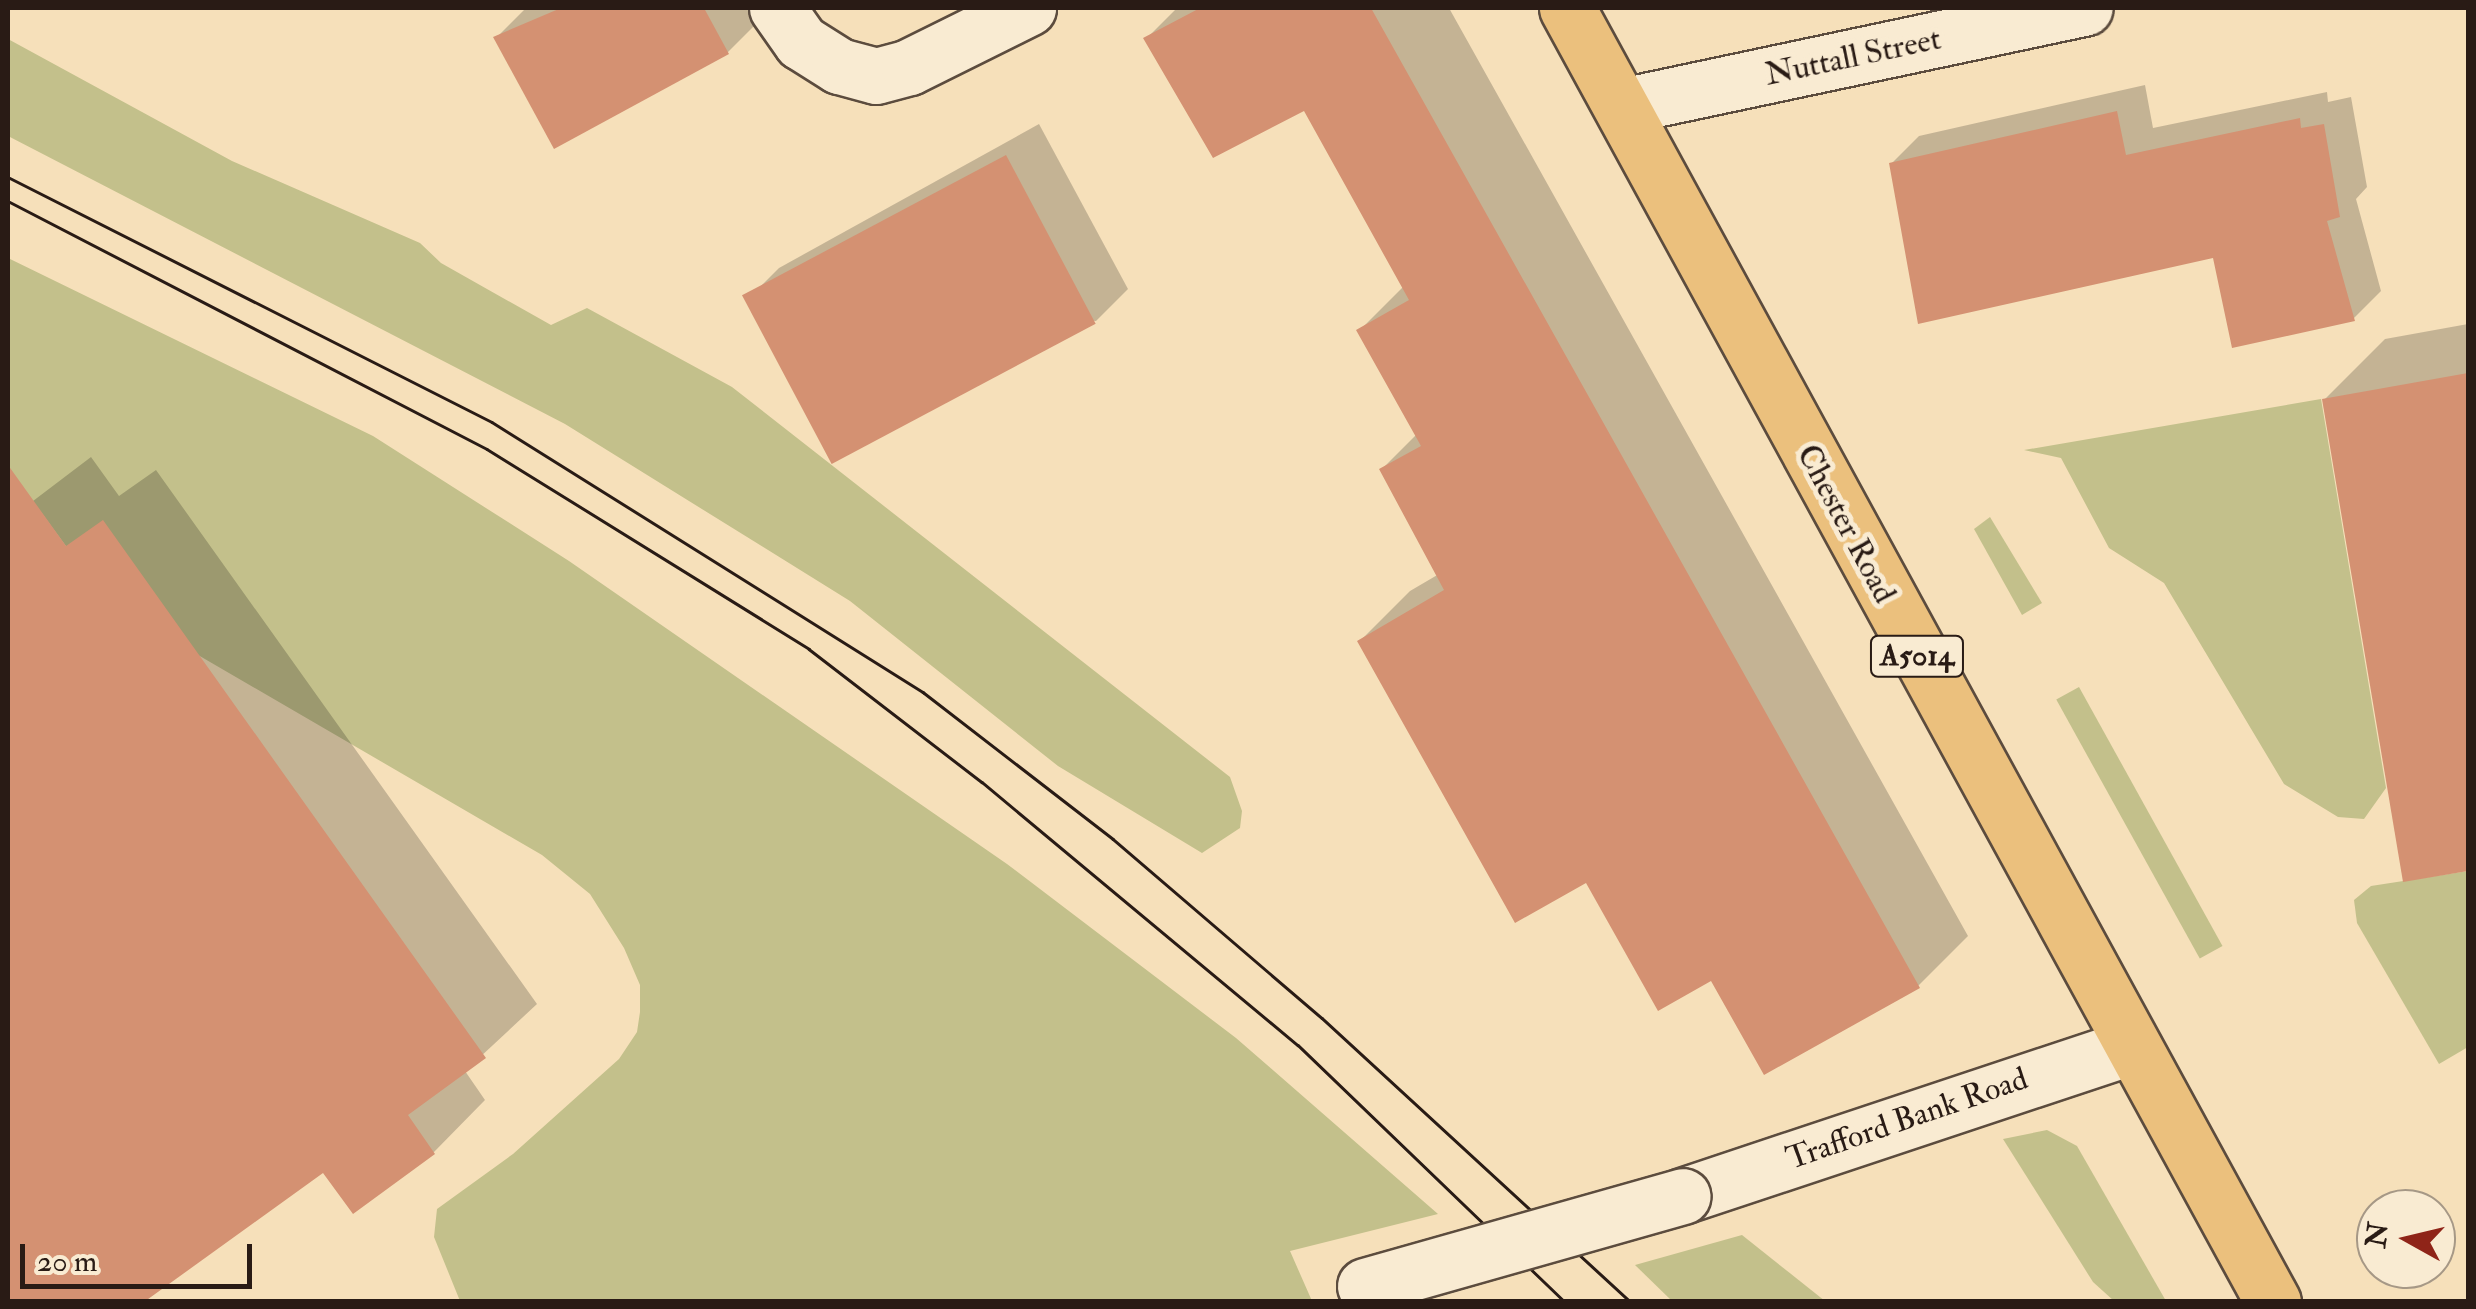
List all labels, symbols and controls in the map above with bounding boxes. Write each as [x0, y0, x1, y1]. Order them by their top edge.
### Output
street label: Nuttall Street [1762, 20, 1944, 94]
street label: Chester Road [1788, 438, 1904, 610]
road number: A5014 [1870, 631, 1964, 681]
street label: Trafford Bank Road [1781, 1060, 2033, 1178]
north arrow [2356, 1189, 2456, 1289]
text: N [2359, 1220, 2397, 1250]
scale bar [25, 1224, 258, 1286]
text: 20 m [37, 1243, 97, 1280]

